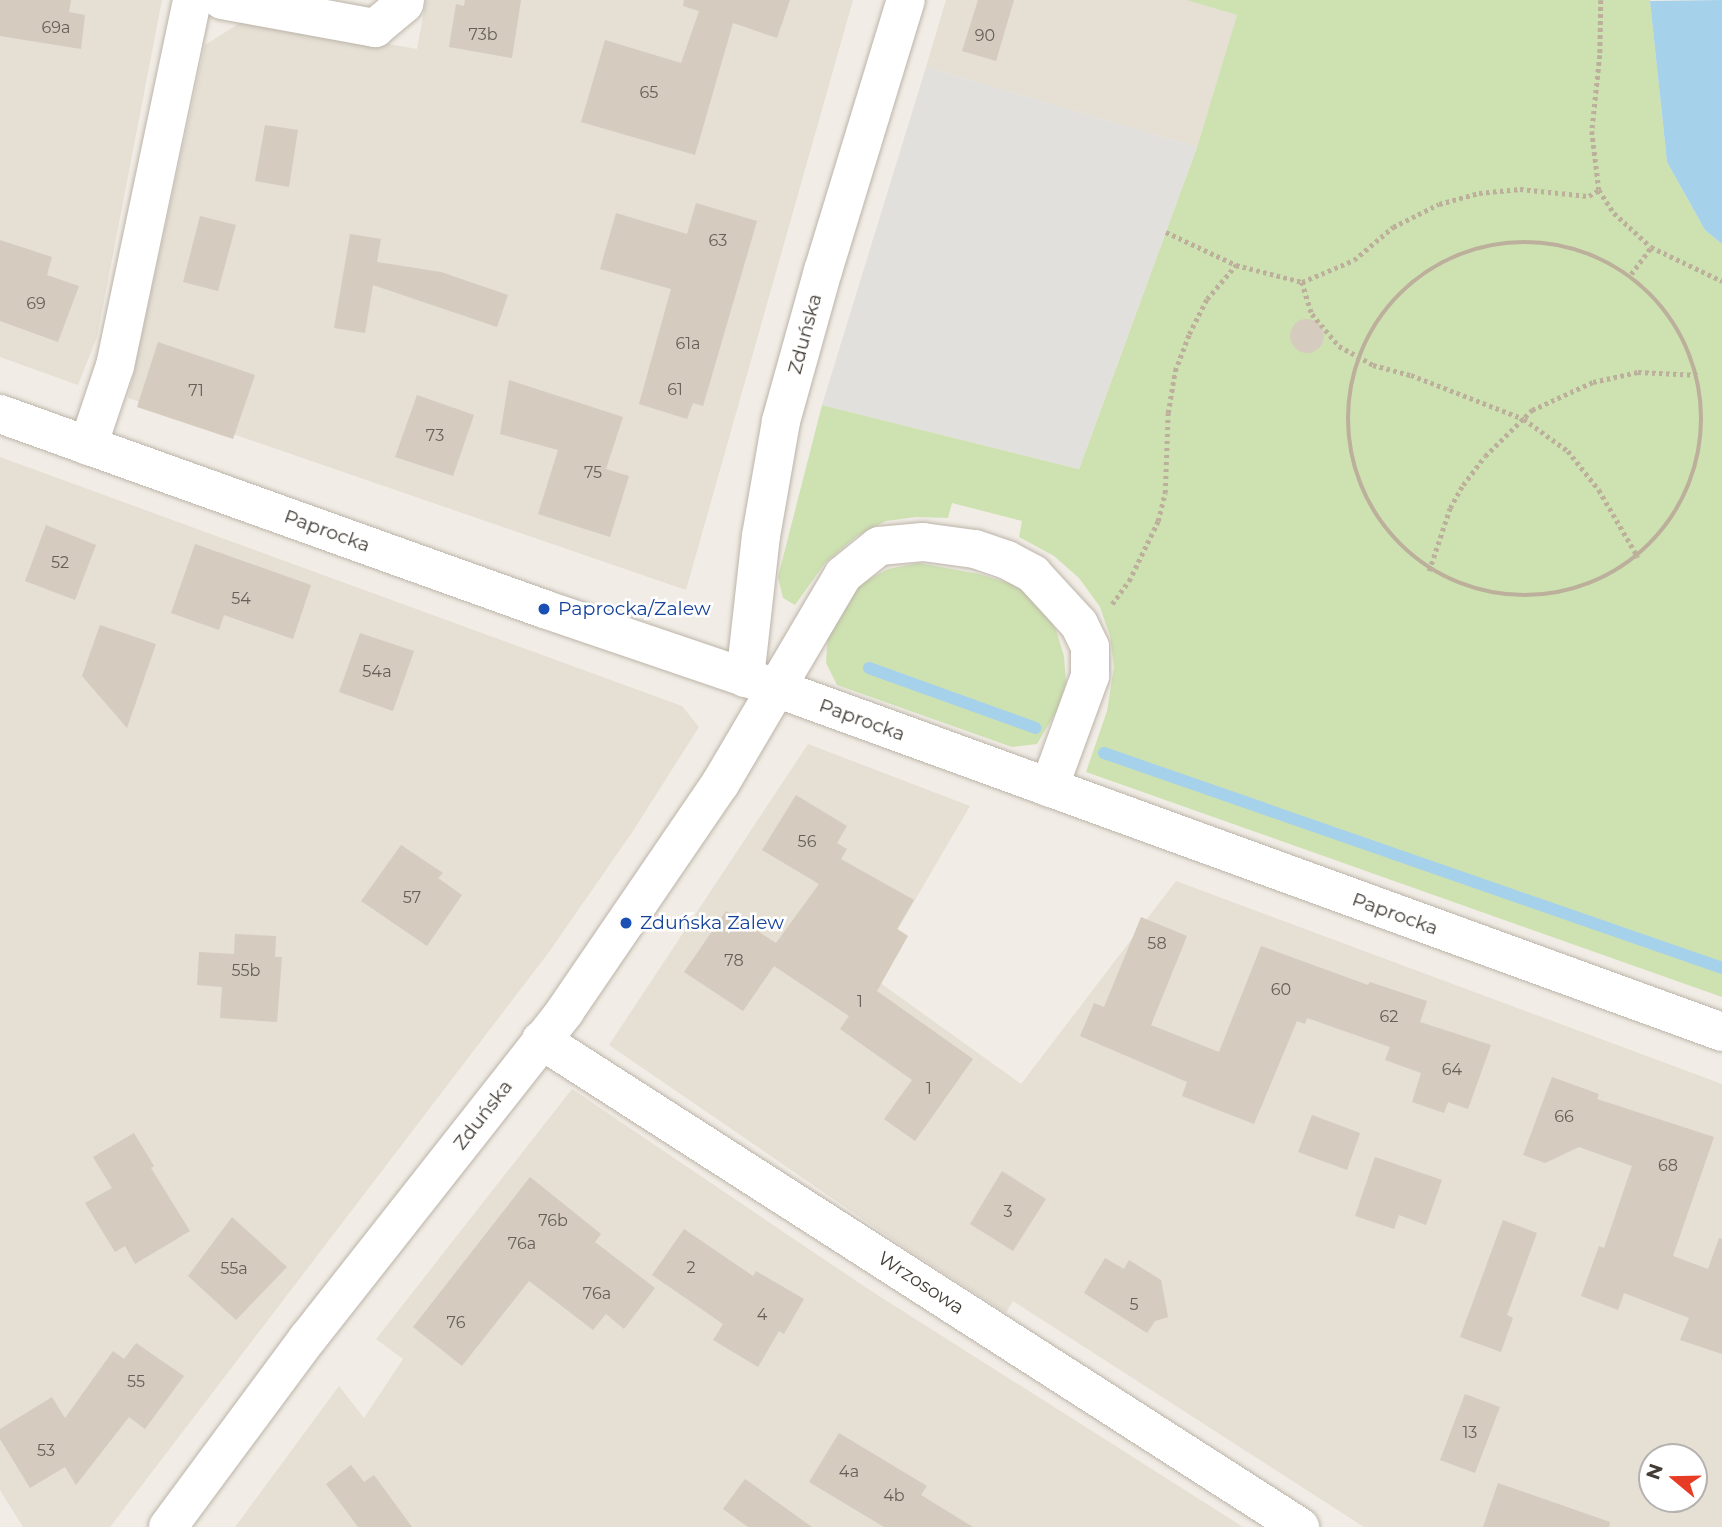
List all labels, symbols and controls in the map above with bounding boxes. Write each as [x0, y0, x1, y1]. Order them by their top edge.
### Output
house number: 69a [42, 18, 70, 38]
house number: 73b [468, 25, 498, 45]
house number: 90 [975, 26, 995, 46]
house number: 65 [640, 83, 658, 103]
house number: 63 [709, 231, 727, 251]
street label: Zduńska [783, 291, 827, 377]
house number: 69 [26, 294, 46, 314]
house number: 61a [676, 334, 700, 354]
house number: 61 [667, 380, 683, 400]
house number: 71 [188, 381, 204, 401]
house number: 73 [426, 426, 444, 446]
house number: 75 [584, 463, 602, 483]
street label: Paprocka [281, 505, 373, 557]
house number: 52 [51, 553, 69, 573]
house number: 54 [231, 589, 251, 609]
place label: Paprocka/Zalew [558, 598, 711, 620]
marker: Paprocka/Zalew [536, 601, 552, 617]
house number: 54a [362, 662, 392, 682]
street label: Paprocka [816, 694, 908, 746]
house number: 56 [798, 832, 816, 852]
house number: 57 [403, 888, 421, 908]
street label: Paprocka [1349, 888, 1441, 940]
place label: Zduńska Zalew [640, 912, 784, 934]
marker: Zduńska Zalew [618, 915, 634, 931]
house number: 58 [1147, 934, 1167, 954]
house number: 78 [724, 951, 744, 971]
house number: 55b [232, 961, 260, 981]
house number: 60 [1271, 980, 1291, 1000]
house number: 1 [857, 992, 863, 1012]
house number: 62 [1380, 1007, 1398, 1027]
house number: 64 [1442, 1060, 1462, 1080]
street label: Zduńska [449, 1076, 517, 1154]
house number: 1 [926, 1079, 932, 1099]
house number: 66 [1554, 1107, 1574, 1127]
house number: 68 [1658, 1156, 1678, 1176]
house number: 3 [1003, 1202, 1013, 1222]
house number: 76b [538, 1211, 568, 1231]
house number: 76a [508, 1234, 536, 1254]
street label: Wrzosowa [874, 1247, 968, 1319]
house number: 2 [686, 1258, 696, 1278]
house number: 55a [220, 1259, 248, 1279]
house number: 76a [583, 1284, 611, 1304]
house number: 5 [1129, 1295, 1139, 1315]
house number: 4 [757, 1305, 767, 1325]
house number: 76 [447, 1313, 465, 1333]
house number: 55 [127, 1372, 145, 1392]
house number: 13 [1463, 1423, 1477, 1443]
house number: 53 [37, 1441, 55, 1461]
north arrow [1638, 1443, 1708, 1513]
text: N [1641, 1461, 1668, 1483]
house number: 4a [839, 1462, 859, 1482]
house number: 4b [883, 1486, 905, 1506]

